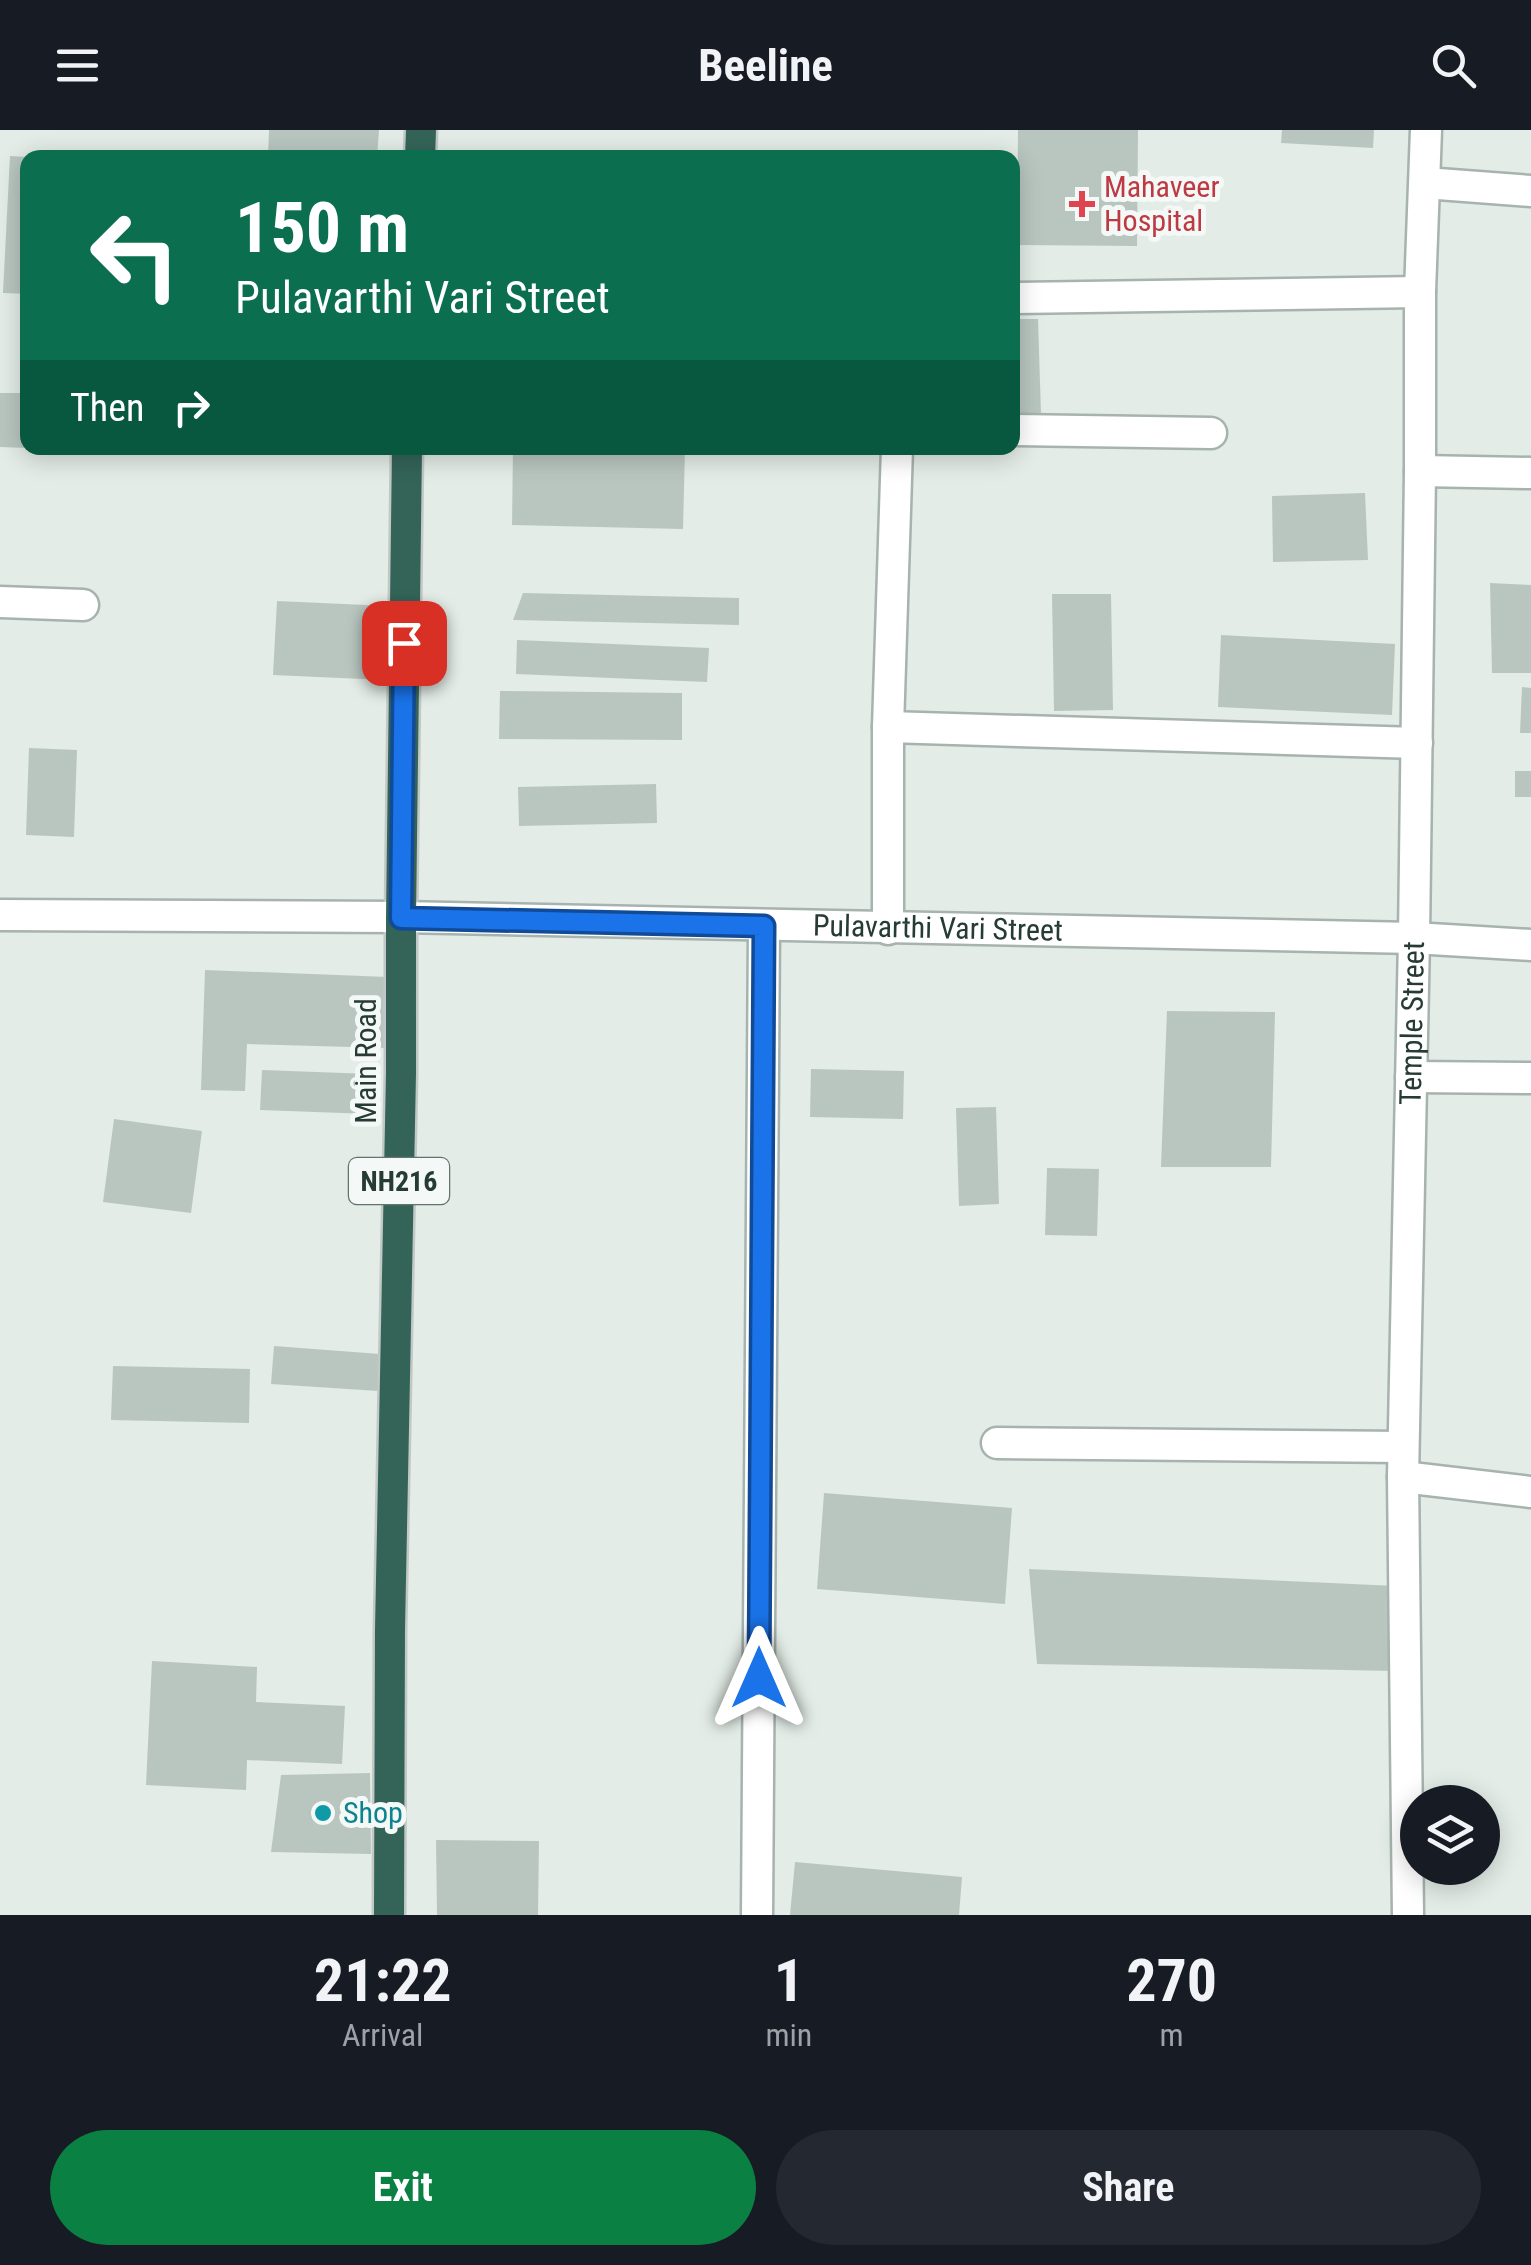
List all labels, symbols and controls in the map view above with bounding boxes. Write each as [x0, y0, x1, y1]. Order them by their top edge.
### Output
icon: menu [50, 38, 105, 93]
icon: search [1426, 38, 1481, 93]
text: Beeline [698, 39, 833, 92]
place label: Mahaveer Hospital [1104, 169, 1220, 238]
text: 150 m [235, 187, 409, 269]
icon: left [70, 190, 200, 320]
marker: Mahaveer Hospital [1069, 191, 1095, 217]
text: Pulavarthi Vari Street [235, 271, 610, 324]
icon: right [164, 380, 219, 435]
text: Then [70, 386, 144, 430]
pin [362, 601, 447, 686]
icon: arrive [377, 616, 432, 671]
street label: Pulavarthi Vari Street [813, 908, 1063, 948]
street label: Temple Street [1393, 941, 1431, 1105]
street label: Main Road [348, 998, 383, 1124]
road number: NH216 [349, 1158, 449, 1204]
position arrow [707, 1626, 811, 1730]
map controls [1400, 1785, 1500, 1885]
button: layers [1400, 1785, 1500, 1885]
place label: Shop [343, 1795, 403, 1830]
marker: Shop [312, 1802, 334, 1824]
text: 21:22 [314, 1945, 452, 2016]
text: 1 [774, 1945, 804, 2016]
text: 270 [1126, 1945, 1217, 2016]
text: Arrival [342, 2016, 423, 2054]
text: min [765, 2016, 812, 2054]
text: m [1160, 2016, 1184, 2054]
button: Exit [50, 2130, 756, 2245]
button: Share [776, 2130, 1481, 2245]

